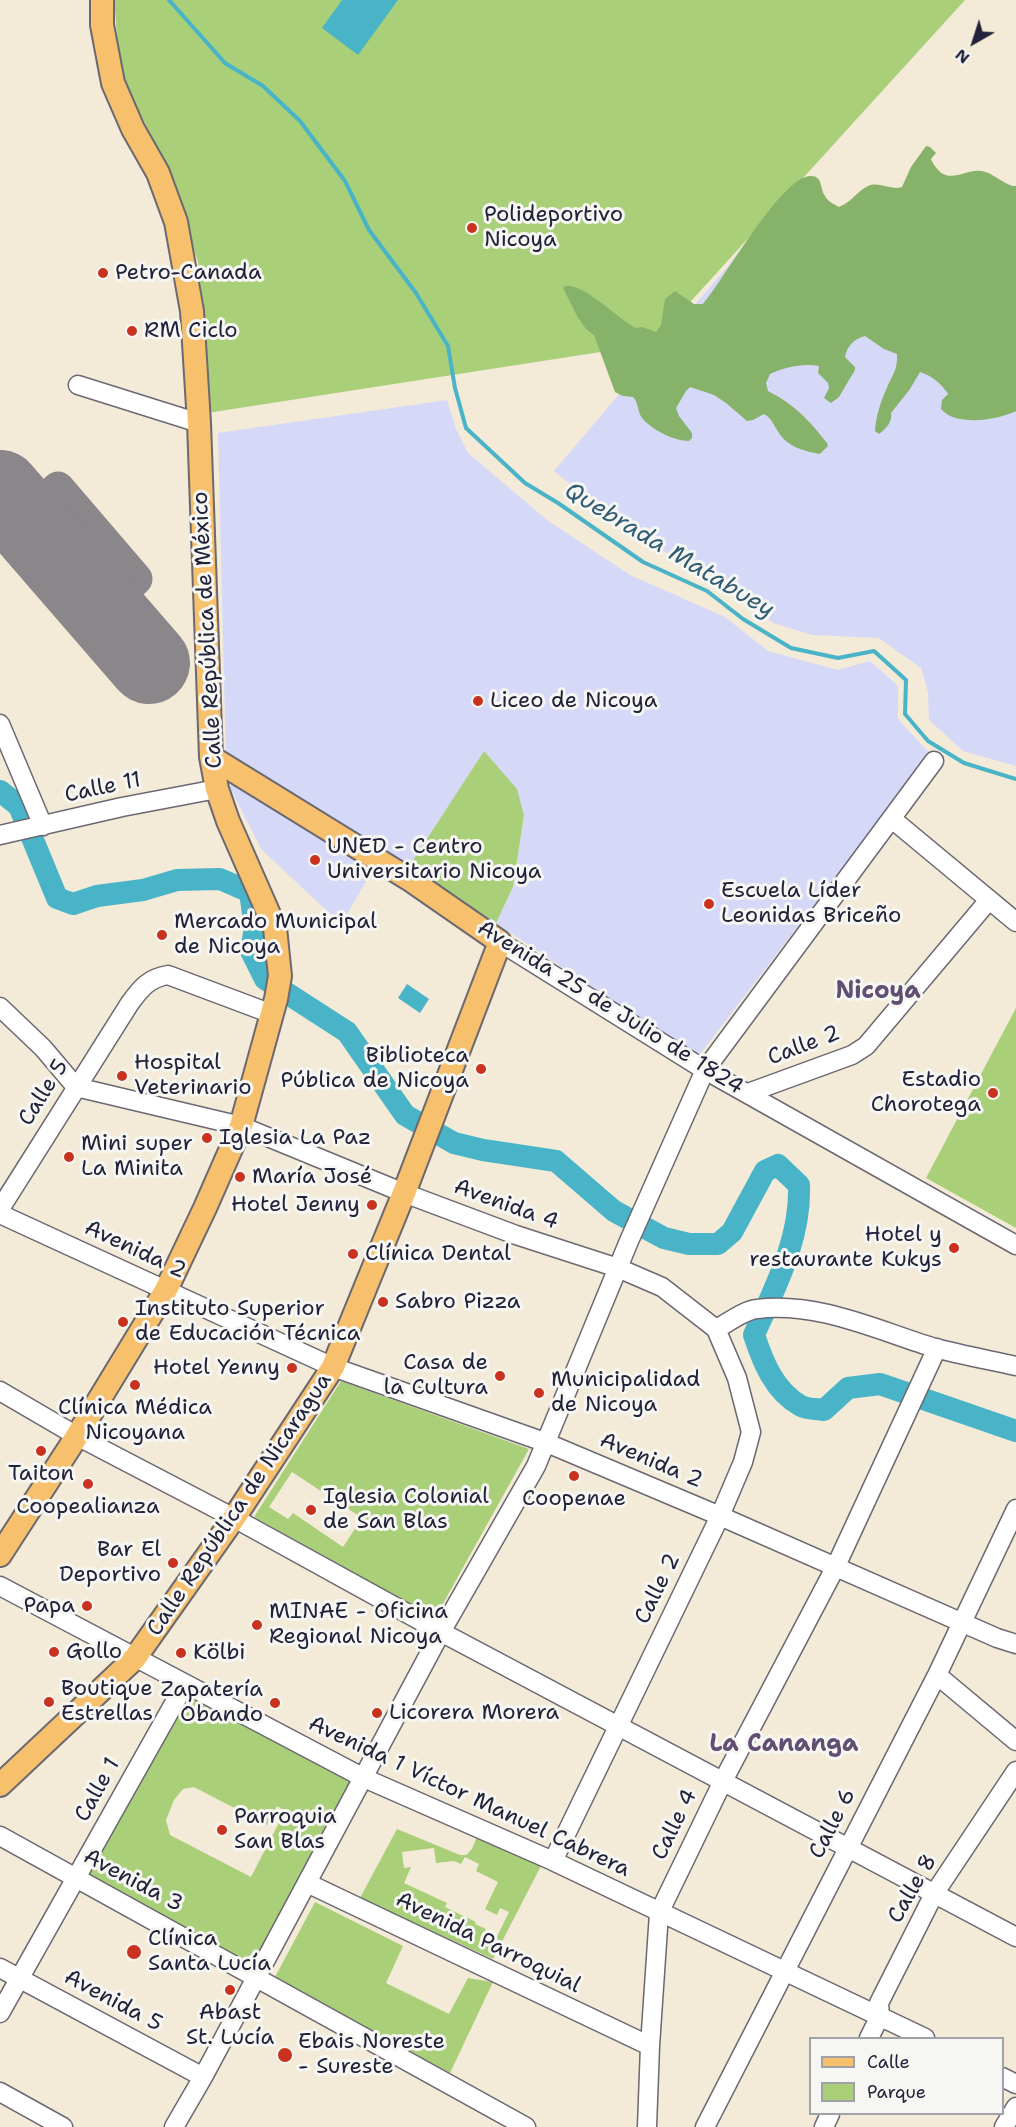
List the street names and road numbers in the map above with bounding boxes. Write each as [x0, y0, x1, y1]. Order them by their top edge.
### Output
street label: Calle República de México [188, 491, 228, 769]
street label: Calle 11 [62, 767, 144, 809]
street label: Avenida 25 de Julio de 1824 [472, 915, 748, 1101]
street label: Calle 2 [764, 1020, 844, 1072]
street label: Calle 5 [13, 1055, 75, 1131]
street label: Avenida 4 [450, 1174, 562, 1236]
street label: Avenida 2 [80, 1215, 190, 1285]
street label: Calle República de Nicaragua [142, 1369, 338, 1641]
street label: Avenida 2 [596, 1428, 706, 1494]
street label: Calle 2 [630, 1549, 686, 1629]
street label: Avenida 1 Víctor Manuel Cabrera [304, 1711, 634, 1883]
street label: Calle 1 [70, 1753, 126, 1827]
street label: Calle 4 [647, 1785, 703, 1865]
street label: Calle 6 [804, 1785, 862, 1863]
street label: Avenida 3 [79, 1844, 187, 1918]
street label: Calle 8 [883, 1850, 943, 1928]
street label: Avenida Parroquial [391, 1887, 585, 1999]
street label: Avenida 5 [60, 1964, 166, 2038]

